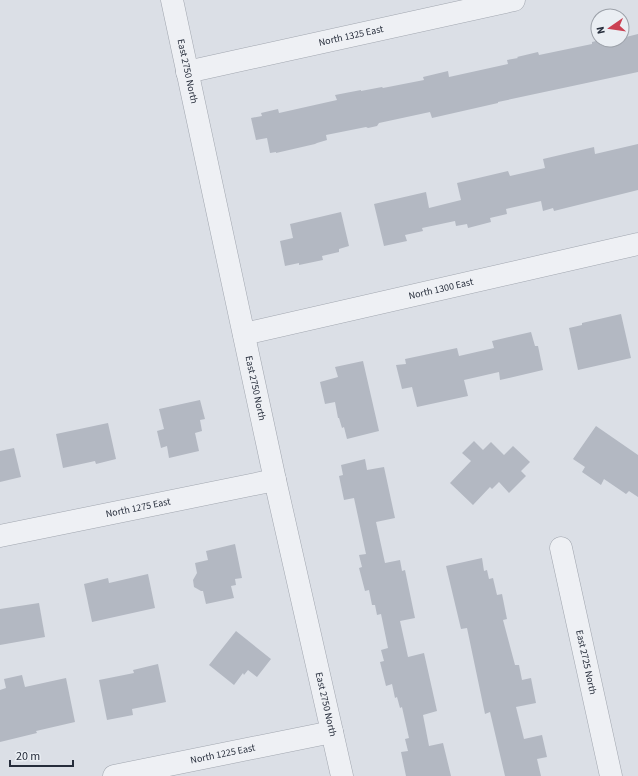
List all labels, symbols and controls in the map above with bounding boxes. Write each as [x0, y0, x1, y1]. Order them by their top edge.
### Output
north arrow [590, 8, 630, 48]
street label: North 1325 East [317, 22, 385, 50]
text: N [593, 25, 609, 35]
street label: East 2750 North [174, 38, 201, 105]
street label: North 1300 East [407, 275, 475, 303]
street label: East 2750 North [242, 354, 269, 422]
street label: North 1275 East [104, 494, 172, 521]
street label: East 2725 North [572, 629, 600, 696]
street label: East 2750 North [312, 671, 340, 738]
street label: North 1225 East [189, 741, 257, 767]
scale bar [10, 742, 73, 768]
text: 20 m [16, 748, 40, 765]

